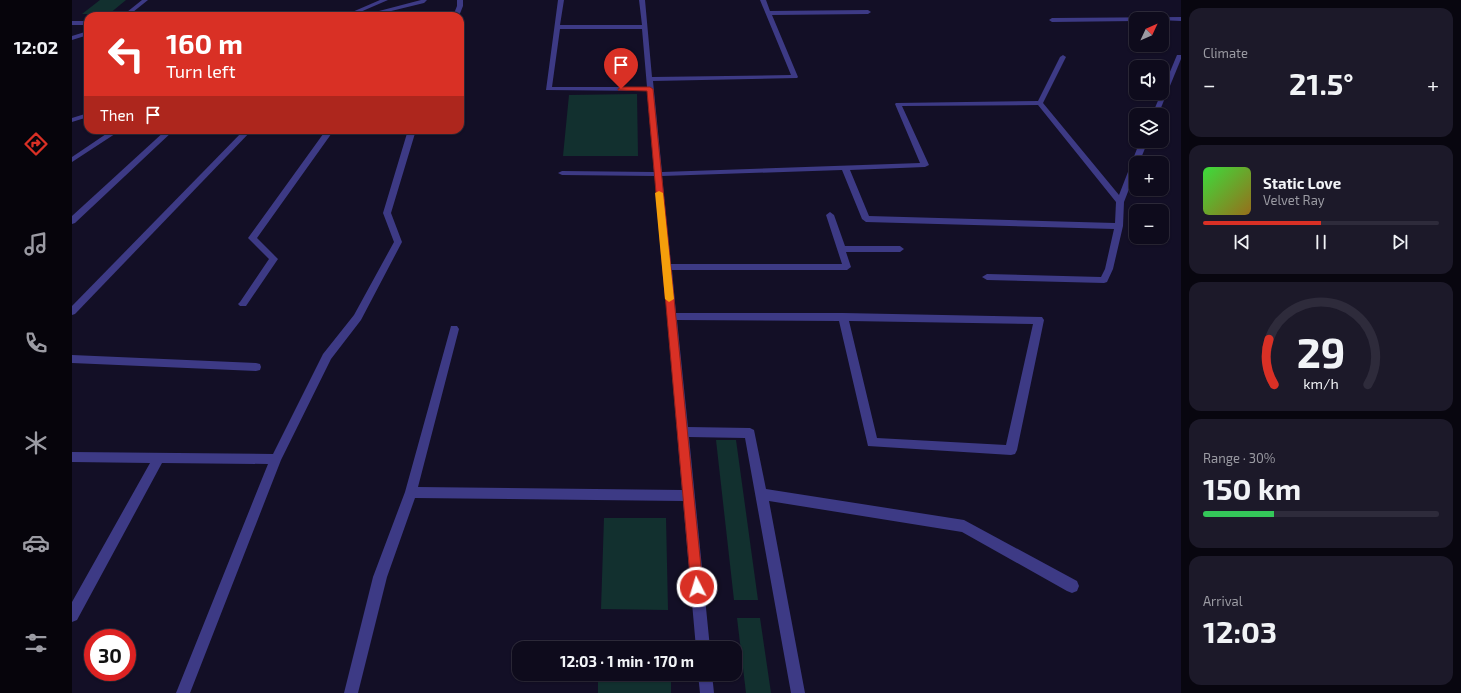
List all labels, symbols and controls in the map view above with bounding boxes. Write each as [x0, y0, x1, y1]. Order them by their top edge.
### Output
north arrow [1129, 12, 1169, 52]
map controls [1129, 12, 1169, 244]
text: 160 m [166, 26, 243, 60]
icon: left [100, 28, 152, 80]
text: 12:02 [14, 36, 58, 58]
text: Climate [1203, 45, 1248, 61]
pin [604, 48, 638, 89]
icon: arrive [610, 54, 632, 76]
text: Turn left [166, 60, 236, 82]
button: sound [1129, 60, 1169, 100]
text: 21.5° [1289, 65, 1354, 101]
text: − [1203, 71, 1216, 97]
text: + [1427, 71, 1439, 97]
icon: arrive [142, 104, 164, 126]
text: Then [100, 106, 134, 124]
button: layers [1129, 108, 1169, 148]
icon: directions [22, 130, 50, 158]
button: + [1129, 156, 1169, 196]
text: Static Love [1263, 174, 1341, 192]
text: Velvet Ray [1263, 192, 1325, 208]
button: − [1129, 204, 1169, 244]
icon: music [22, 230, 50, 258]
icon: previous [1231, 231, 1253, 253]
icon: pause [1310, 231, 1332, 253]
icon: next [1389, 231, 1411, 253]
text: 29 [1297, 325, 1345, 375]
icon: phone [22, 329, 50, 357]
text: km/h [1303, 374, 1339, 391]
icon: climate [22, 429, 50, 457]
text: Range · 30% [1203, 450, 1275, 466]
text: 150 km [1203, 470, 1301, 506]
icon: car [22, 529, 50, 557]
position arrow [676, 566, 718, 608]
text: Arrival [1203, 593, 1243, 609]
text: 12:03 [1203, 613, 1277, 649]
icon: filters [22, 629, 50, 657]
speed limit sign: 30 [84, 629, 136, 681]
text: 12:03 · 1 min · 170 m [560, 652, 694, 670]

